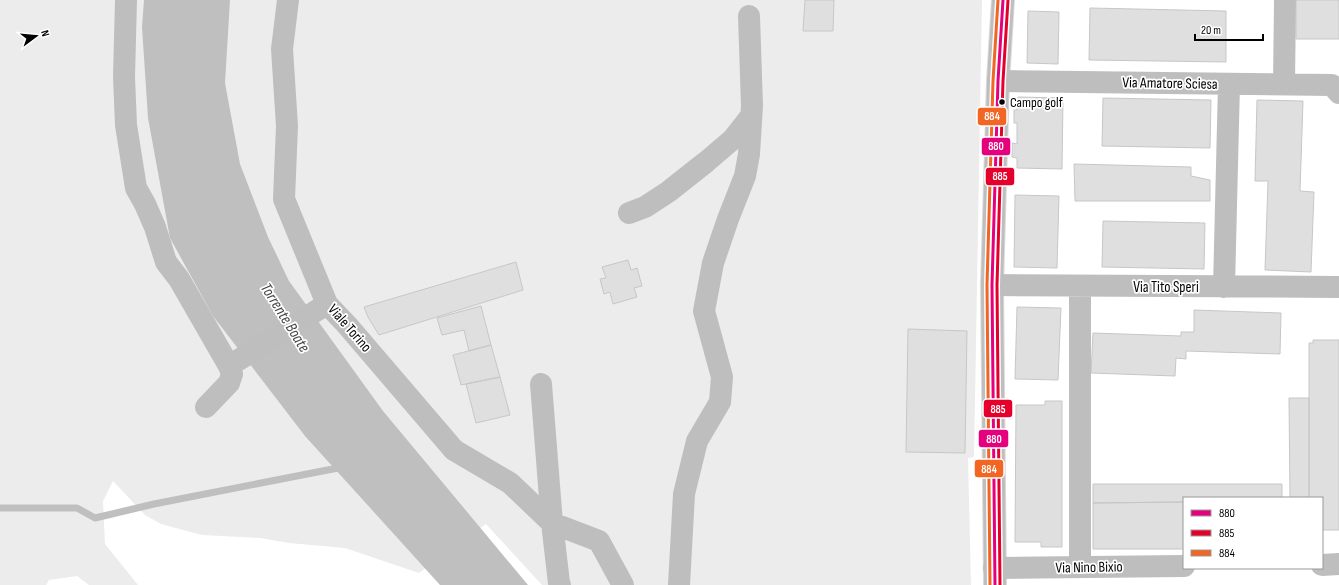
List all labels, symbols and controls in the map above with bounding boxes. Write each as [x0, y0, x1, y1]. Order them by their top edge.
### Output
north arrow [16, 16, 56, 56]
scale bar [1195, 16, 1263, 42]
text: 20 m [1201, 23, 1221, 38]
text: N [38, 29, 52, 38]
street label: Via Amatore Sciesa [1122, 73, 1218, 94]
place label: Campo golf [1010, 94, 1064, 111]
marker: Campo golf [997, 97, 1007, 107]
line badge: 884 [977, 107, 1007, 126]
text: 884 [984, 110, 1000, 123]
line badge: 880 [981, 137, 1011, 156]
text: 880 [988, 140, 1004, 153]
line badge: 885 [985, 167, 1015, 186]
text: 885 [992, 170, 1008, 183]
street label: Via Tito Speri [1133, 278, 1199, 297]
water label: Torrente Boate [256, 280, 313, 356]
street label: Viale Torino [324, 300, 376, 356]
line badge: 885 [983, 399, 1013, 418]
text: 885 [990, 403, 1006, 416]
line badge: 880 [978, 429, 1009, 448]
text: 880 [986, 433, 1002, 446]
line badge: 884 [974, 459, 1004, 478]
text: 884 [981, 463, 997, 476]
legend [1183, 497, 1323, 569]
text: 880 [1219, 506, 1235, 521]
text: 885 [1219, 526, 1235, 541]
text: 884 [1219, 546, 1235, 561]
street label: Via Nino Bixio [1055, 557, 1123, 578]

